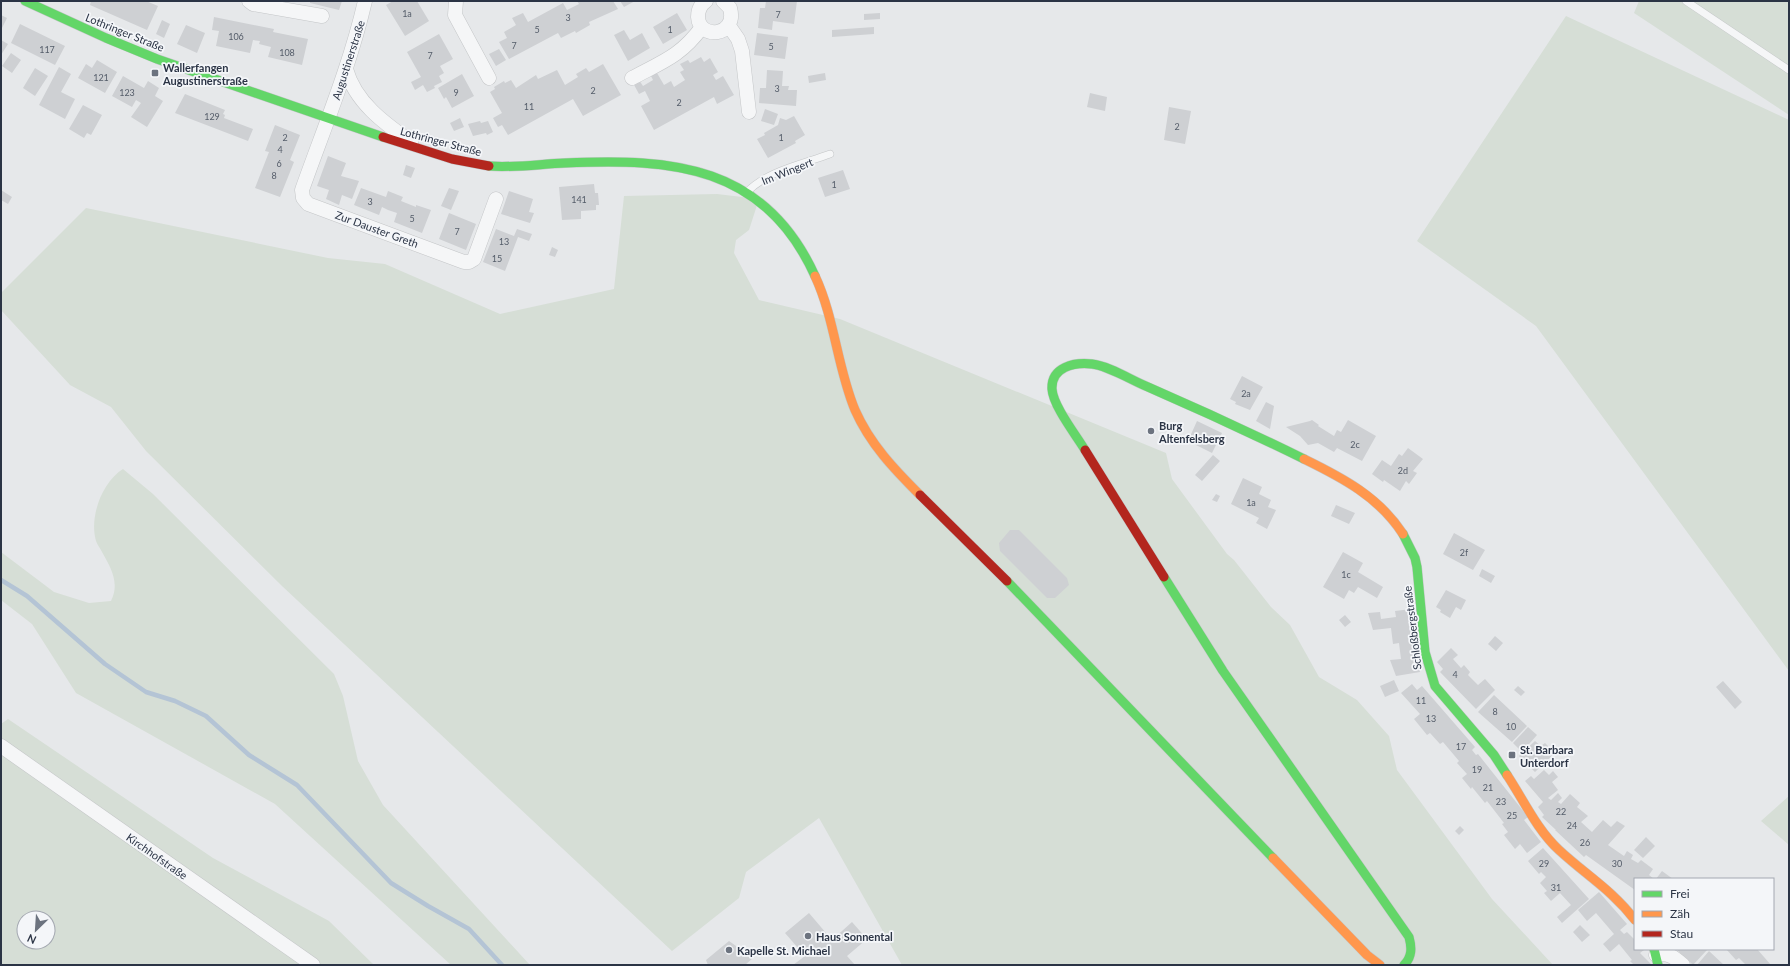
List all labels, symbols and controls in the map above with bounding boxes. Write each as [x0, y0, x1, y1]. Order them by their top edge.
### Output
house number: 1a [402, 8, 412, 19]
house number: 7 [775, 9, 781, 20]
street label: Lothringer Straße [84, 10, 166, 54]
house number: 3 [565, 12, 571, 23]
street label: Augustinerstraße [329, 18, 367, 101]
house number: 5 [534, 24, 540, 35]
house number: 1 [667, 24, 673, 35]
house number: 106 [228, 31, 244, 42]
house number: 7 [511, 40, 517, 51]
house number: 5 [768, 41, 774, 52]
house number: 117 [39, 44, 55, 55]
house number: 108 [279, 47, 295, 58]
house number: 7 [427, 50, 433, 61]
place label: Wallerfangen Augustinerstraße [162, 61, 248, 87]
marker: Wallerfangen Augustinerstraße [150, 68, 160, 78]
house number: 121 [93, 72, 109, 83]
house number: 3 [774, 83, 780, 94]
house number: 2 [590, 85, 596, 96]
house number: 123 [119, 87, 135, 98]
house number: 9 [453, 87, 459, 98]
house number: 2 [676, 97, 682, 108]
house number: 11 [524, 101, 534, 112]
house number: 129 [204, 111, 220, 122]
house number: 2 [1174, 121, 1180, 132]
street label: Lothringer Straße [399, 124, 483, 158]
house number: 2 [282, 132, 288, 143]
house number: 1 [778, 132, 784, 143]
house number: 4 [277, 144, 283, 155]
street label: Im Wingert [759, 155, 815, 187]
house number: 6 [276, 158, 282, 169]
house number: 8 [271, 170, 277, 181]
house number: 1 [831, 179, 837, 190]
house number: 141 [571, 194, 587, 205]
house number: 3 [367, 196, 373, 207]
street label: Zur Dauster Greth [334, 208, 420, 250]
house number: 5 [409, 213, 415, 224]
house number: 7 [454, 226, 460, 237]
house number: 13 [499, 236, 509, 247]
house number: 15 [492, 253, 502, 264]
house number: 2a [1241, 388, 1251, 399]
place label: Burg Altenfelsberg [1158, 419, 1225, 445]
marker: Burg Altenfelsberg [1146, 426, 1156, 436]
house number: 2c [1350, 439, 1360, 450]
house number: 2d [1398, 465, 1408, 476]
house number: 1a [1246, 497, 1256, 508]
house number: 2f [1460, 547, 1469, 558]
house number: 1c [1341, 569, 1351, 580]
street label: Schloßbergstraße [1400, 585, 1424, 671]
house number: 4 [1452, 669, 1458, 680]
house number: 11 [1416, 695, 1426, 706]
house number: 8 [1492, 706, 1498, 717]
house number: 13 [1426, 713, 1436, 724]
house number: 10 [1506, 721, 1516, 732]
house number: 17 [1456, 741, 1466, 752]
place label: St. Barbara Unterdorf [1520, 743, 1573, 769]
marker: St. Barbara Unterdorf [1507, 750, 1517, 760]
house number: 19 [1472, 764, 1482, 775]
house number: 21 [1483, 782, 1493, 793]
house number: 23 [1496, 796, 1506, 807]
house number: 22 [1556, 806, 1566, 817]
house number: 25 [1507, 810, 1517, 821]
house number: 24 [1567, 820, 1577, 831]
street label: Kirchhofstraße [124, 830, 190, 882]
house number: 26 [1580, 837, 1590, 848]
house number: 29 [1539, 858, 1549, 869]
house number: 30 [1612, 858, 1622, 869]
legend [1634, 878, 1774, 950]
house number: 31 [1551, 882, 1561, 893]
text: Frei [1670, 886, 1690, 901]
text: Zäh [1670, 906, 1690, 921]
north arrow [16, 910, 56, 950]
text: Stau [1670, 926, 1693, 941]
place label: Haus Sonnental [816, 930, 893, 943]
marker: Haus Sonnental [803, 931, 813, 941]
text: N [25, 932, 38, 947]
place label: Kapelle St. Michael [737, 944, 830, 957]
marker: Kapelle St. Michael [724, 945, 734, 955]

